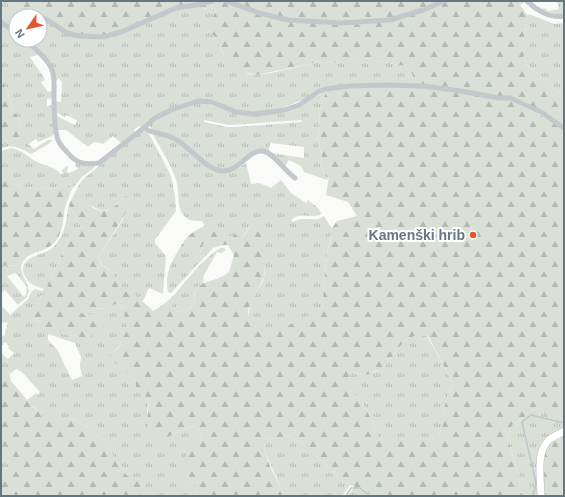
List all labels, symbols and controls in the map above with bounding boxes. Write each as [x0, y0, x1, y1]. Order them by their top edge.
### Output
north arrow [8, 8, 48, 48]
text: N [12, 27, 27, 40]
place label: Kamenški hrib [369, 227, 465, 243]
marker: Kamenški hrib [468, 230, 478, 240]

